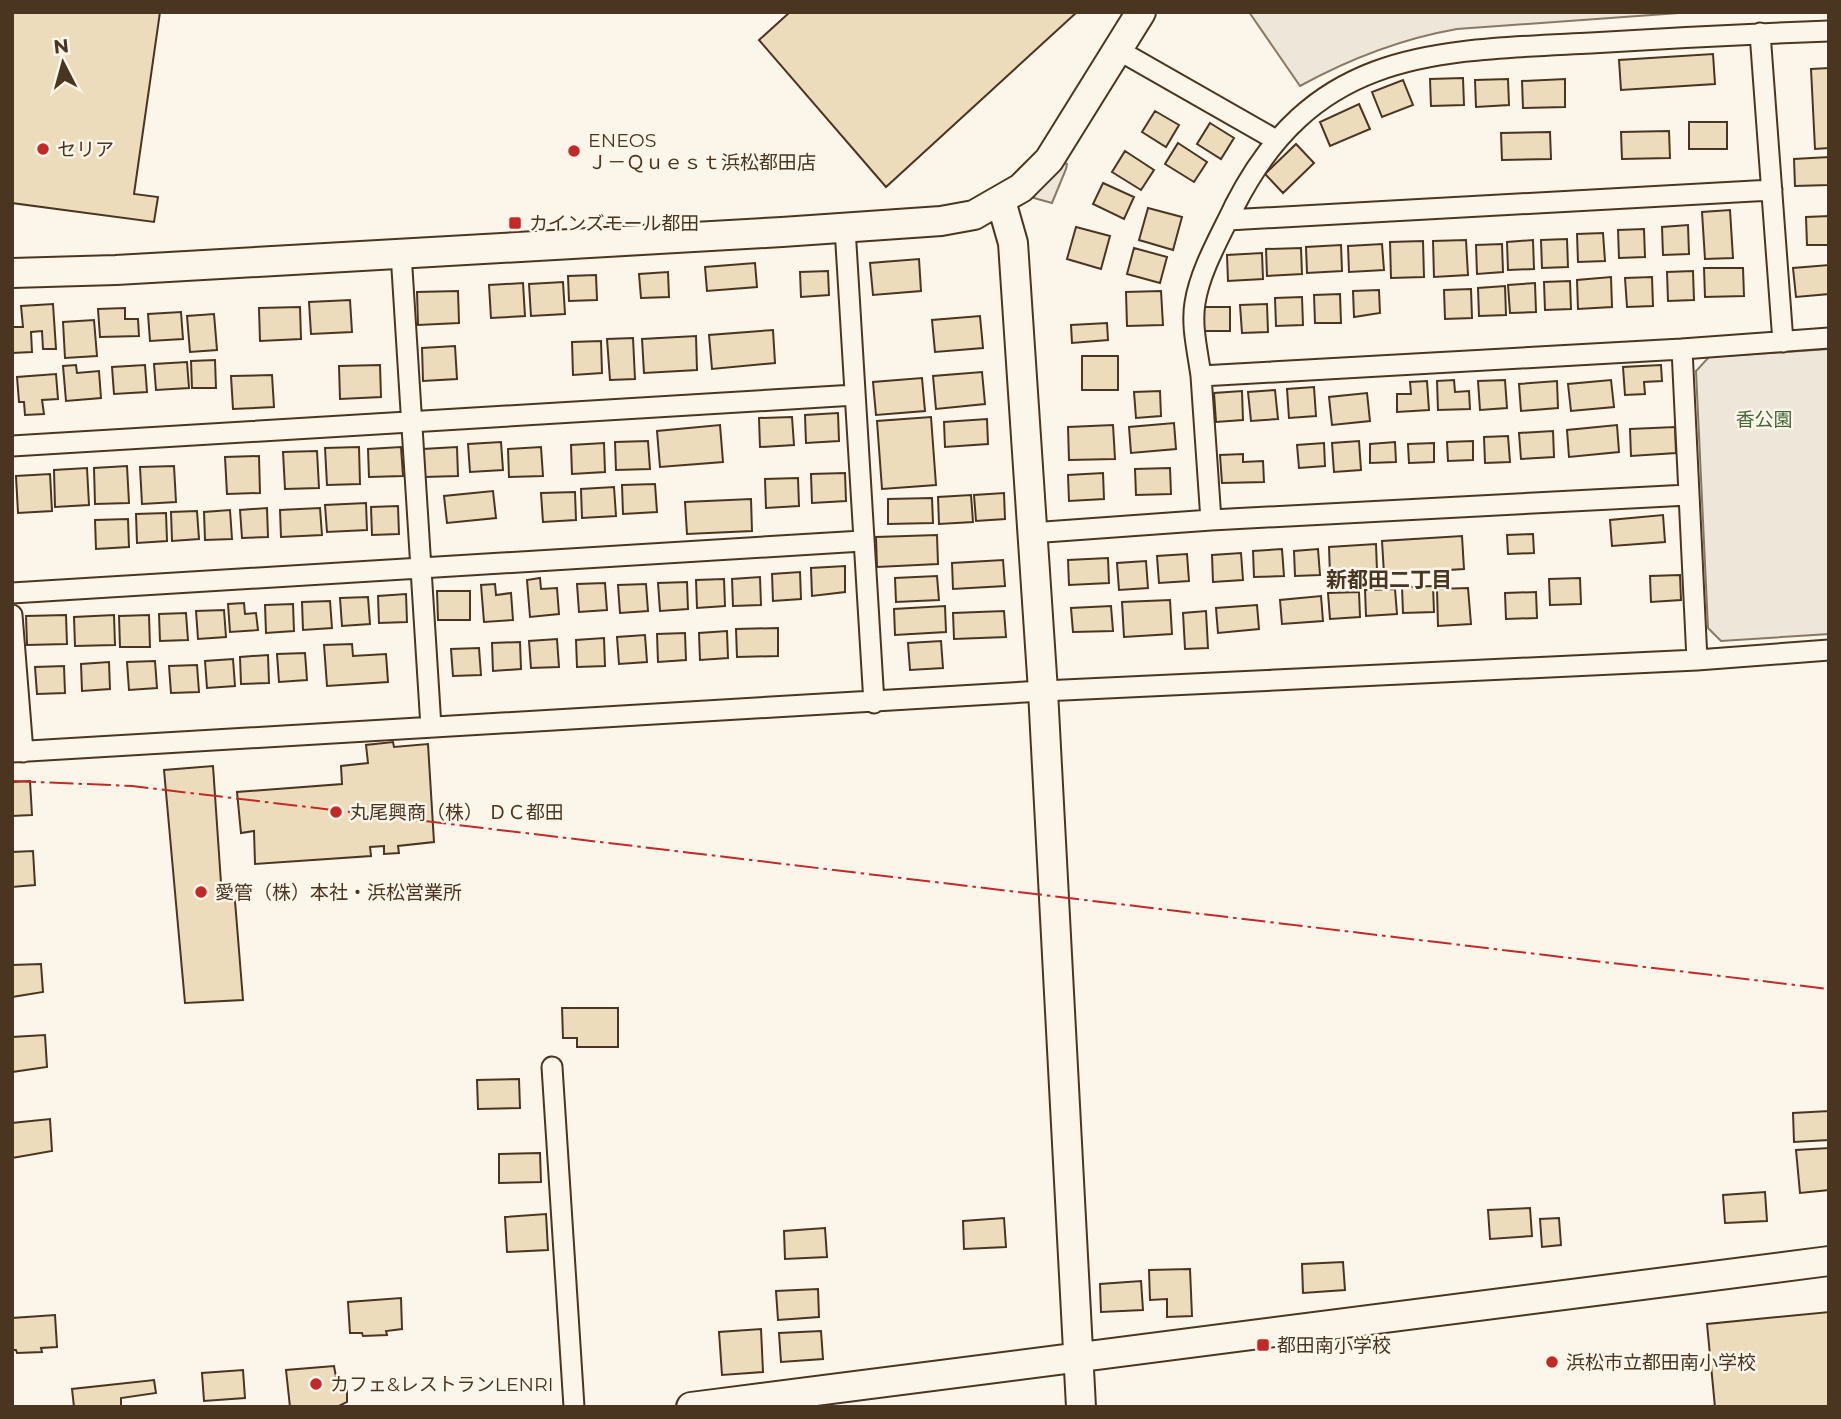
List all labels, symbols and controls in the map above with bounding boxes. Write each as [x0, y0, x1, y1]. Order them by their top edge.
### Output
north arrow [28, 28, 98, 98]
text: N [52, 34, 70, 59]
place label: ENEOS Ｊ－Ｑｕｅｓｔ浜松都田店 [588, 129, 816, 174]
place label: セリア [57, 138, 114, 161]
marker: セリア [35, 141, 51, 157]
marker: ENEOS Ｊ－Ｑｕｅｓｔ浜松都田店 [566, 143, 582, 159]
place label: カインズモール都田 [529, 212, 700, 235]
marker: カインズモール都田 [507, 215, 523, 231]
park label: 香公園 [1735, 408, 1793, 431]
district label: 新都田二丁目 [1326, 567, 1452, 592]
place label: 丸尾興商（株） ＤＣ都田 [350, 801, 564, 824]
marker: 丸尾興商（株） ＤＣ都田 [328, 804, 344, 820]
place label: 愛管（株）本社・浜松営業所 [215, 881, 462, 904]
marker: 愛管（株）本社・浜松営業所 [193, 884, 209, 900]
place label: 都田南小学校 [1277, 1334, 1391, 1357]
marker: 都田南小学校 [1255, 1337, 1271, 1353]
place label: 浜松市立都田南小学校 [1566, 1351, 1756, 1374]
marker: 浜松市立都田南小学校 [1544, 1354, 1560, 1370]
place label: カフェ&レストランLENRI [330, 1373, 554, 1396]
marker: カフェ&レストランLENRI [308, 1376, 324, 1392]

